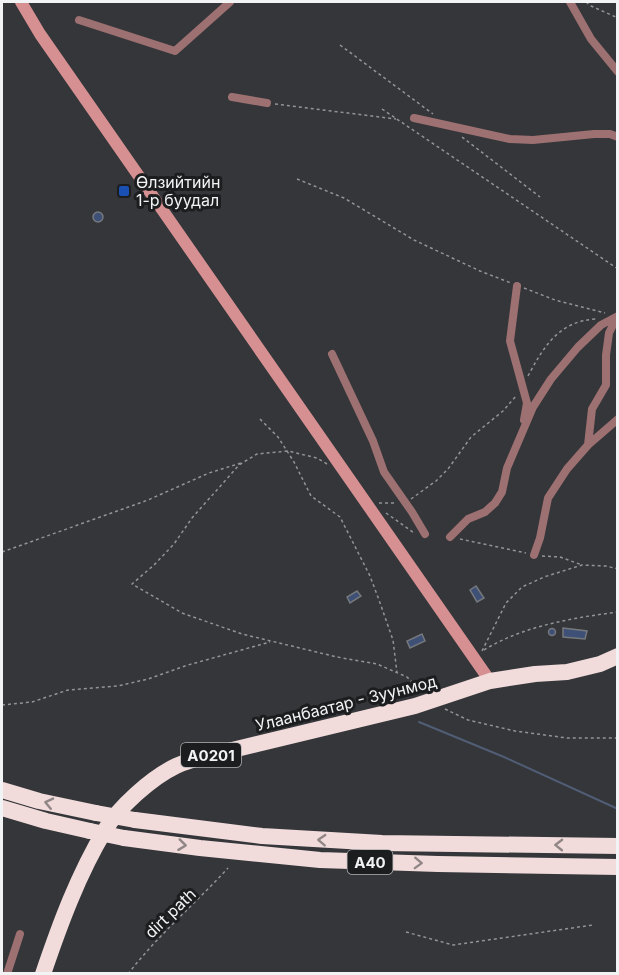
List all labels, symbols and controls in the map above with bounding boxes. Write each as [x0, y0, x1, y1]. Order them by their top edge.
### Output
place label: Өлзийтийн 1-р буудал [136, 172, 220, 210]
marker: Өлзийтийн 1-р буудал [117, 184, 131, 198]
street label: Улаанбаатар - Зуунмод [253, 671, 439, 735]
road number: A0201 [181, 743, 241, 767]
one-way arrow [44, 797, 54, 810]
one-way arrow [318, 833, 327, 846]
one-way arrow [177, 839, 186, 851]
one-way arrow [555, 839, 564, 852]
road number: A40 [348, 850, 392, 874]
one-way arrow [413, 857, 422, 870]
street label: dirt path [140, 884, 200, 942]

